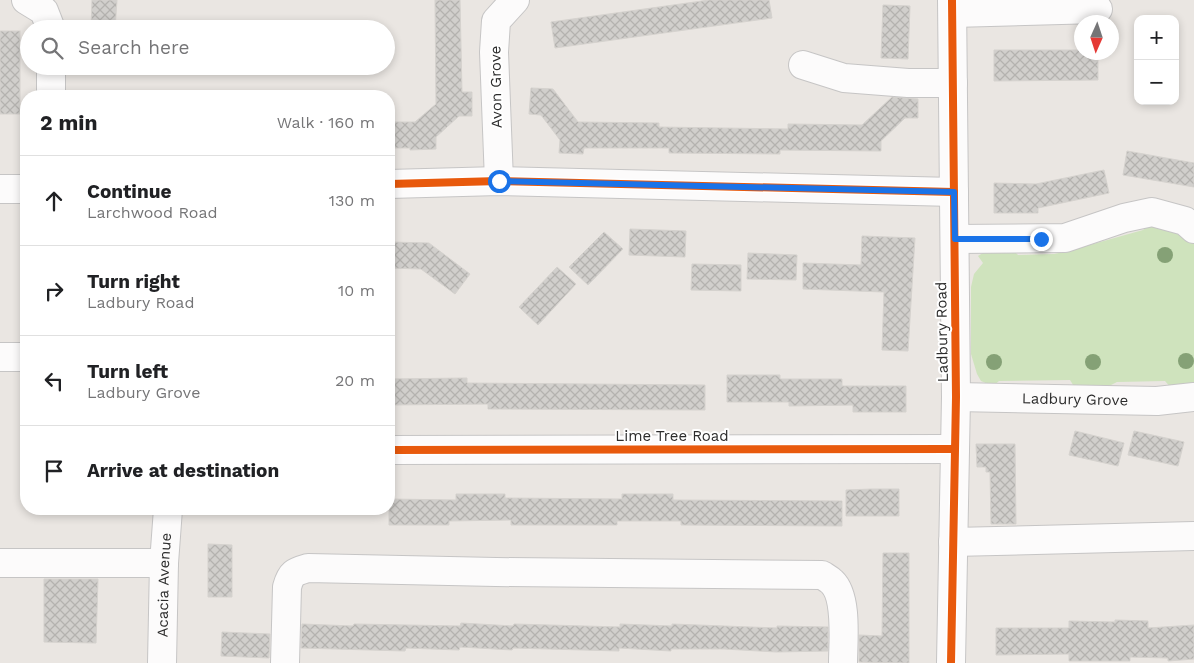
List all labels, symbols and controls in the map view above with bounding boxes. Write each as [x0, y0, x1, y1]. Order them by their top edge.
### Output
north arrow [1074, 15, 1119, 60]
map controls [1134, 15, 1179, 105]
button: + [1134, 15, 1179, 60]
search box [20, 20, 395, 75]
icon: search [38, 34, 66, 62]
text: Search here [78, 36, 189, 59]
street label: Avon Grove [486, 45, 506, 129]
button: − [1134, 60, 1179, 105]
text: 2 min [40, 110, 97, 135]
text: Walk · 160 m [277, 113, 375, 132]
route start [488, 170, 511, 193]
text: Continue [87, 180, 171, 203]
icon: ahead [40, 187, 68, 215]
text: 130 m [329, 191, 375, 210]
text: Larchwood Road [87, 203, 218, 222]
route end [1030, 228, 1053, 251]
text: Turn right [87, 270, 180, 293]
icon: right [40, 277, 68, 305]
text: 10 m [338, 281, 375, 300]
street label: Ladbury Road [932, 281, 952, 383]
text: Ladbury Road [87, 293, 194, 312]
text: Turn left [87, 360, 168, 383]
icon: left [40, 367, 68, 395]
text: 20 m [335, 371, 375, 390]
text: Ladbury Grove [87, 383, 200, 402]
street label: Ladbury Grove [1022, 389, 1128, 409]
street label: Lime Tree Road [615, 427, 729, 445]
icon: arrive [40, 457, 68, 485]
text: Arrive at destination [87, 459, 279, 482]
street label: Acacia Avenue [154, 532, 175, 638]

